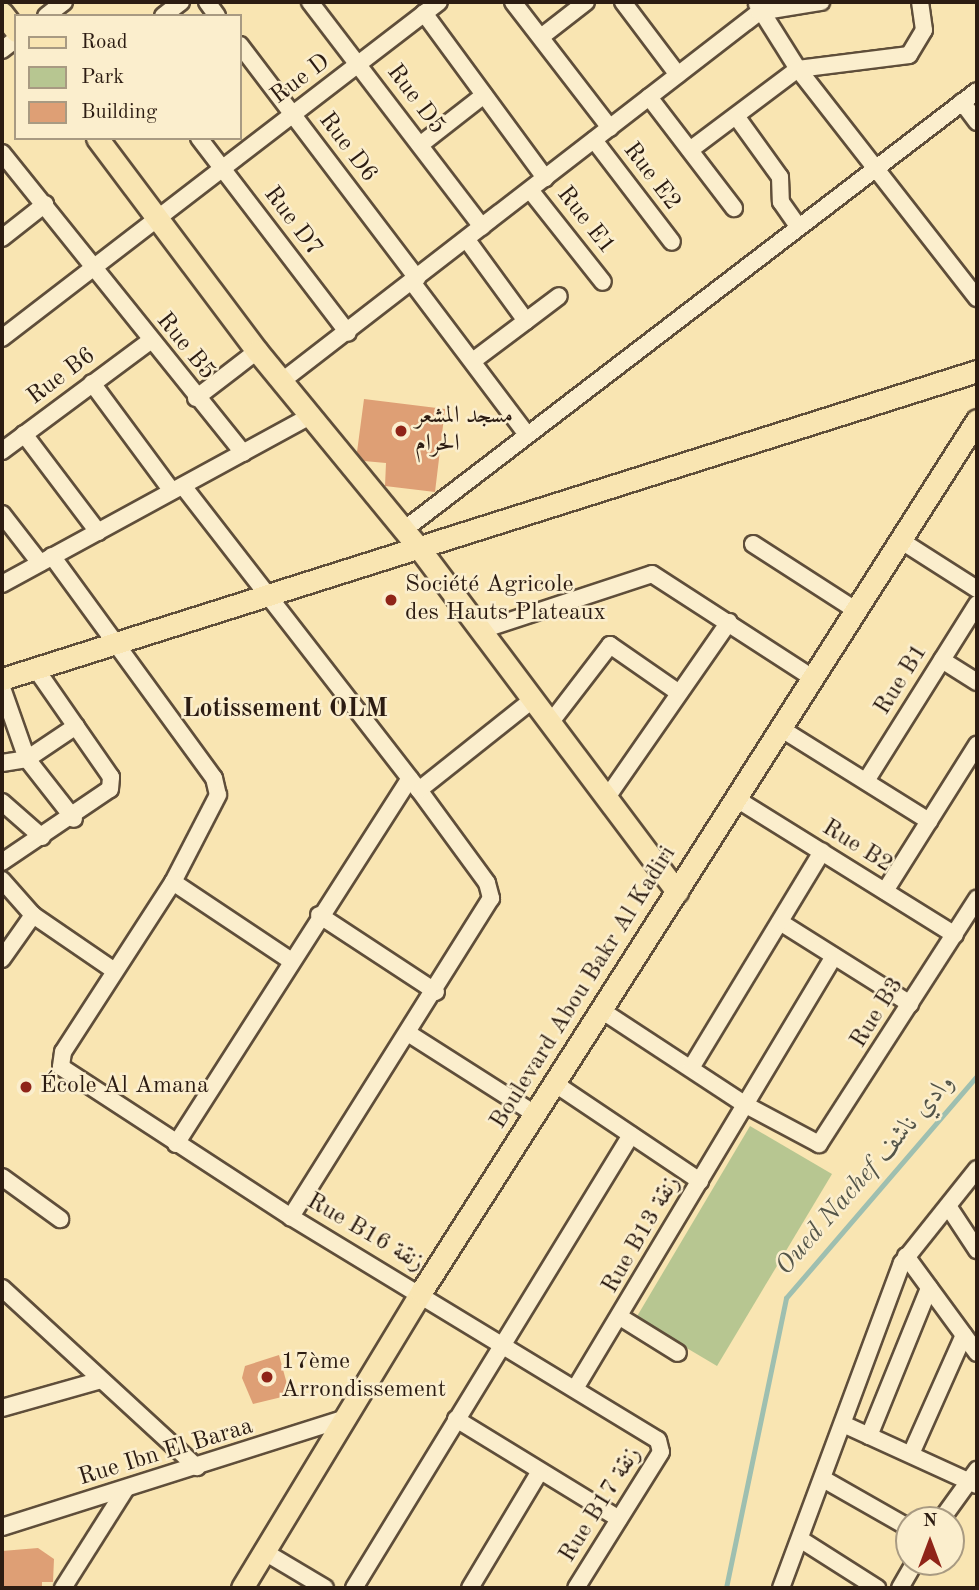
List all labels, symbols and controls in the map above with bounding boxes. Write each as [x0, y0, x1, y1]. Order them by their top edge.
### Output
legend [14, 14, 242, 140]
text: Road [81, 32, 128, 53]
street label: Rue D [266, 48, 336, 112]
street label: Rue D5 [379, 59, 451, 141]
text: Park [81, 67, 124, 88]
text: Building [81, 102, 157, 123]
street label: Rue D6 [311, 107, 383, 189]
street label: Rue E2 [616, 137, 686, 217]
street label: Rue D7 [256, 181, 328, 263]
street label: Rue E1 [550, 181, 620, 261]
street label: Rue B5 [149, 308, 221, 386]
street label: Rue B6 [22, 342, 102, 412]
place label: مسجد المشعر الحرام [415, 403, 513, 459]
marker: مسجد المشعر الحرام [393, 423, 409, 439]
place label: Société Agricole des Hauts Plateaux [405, 572, 606, 628]
marker: Société Agricole des Hauts Plateaux [383, 592, 399, 608]
street label: Rue B1 [869, 639, 935, 721]
district label: Lotissement OLM [182, 694, 388, 726]
street label: Rue B2 [816, 814, 898, 880]
street label: Boulevard Abou Bakr Al Kadiri [485, 841, 683, 1135]
street label: Rue B3 [845, 972, 911, 1054]
water label: Oued Nachef وادي ناشف [770, 1068, 962, 1282]
place label: École Al Amana [40, 1073, 209, 1101]
marker: École Al Amana [18, 1079, 34, 1095]
street label: Rue B13 زنقة [597, 1171, 687, 1299]
street label: Rue B16 زنقة [301, 1188, 429, 1278]
place label: 17ème Arrondissement [281, 1349, 446, 1405]
marker: 17ème Arrondissement [259, 1369, 275, 1385]
street label: Rue Ibn El Baraa [75, 1413, 257, 1493]
street label: Rue B17 زنقة [554, 1442, 648, 1568]
north arrow [895, 1506, 965, 1576]
text: N [923, 1512, 937, 1531]

